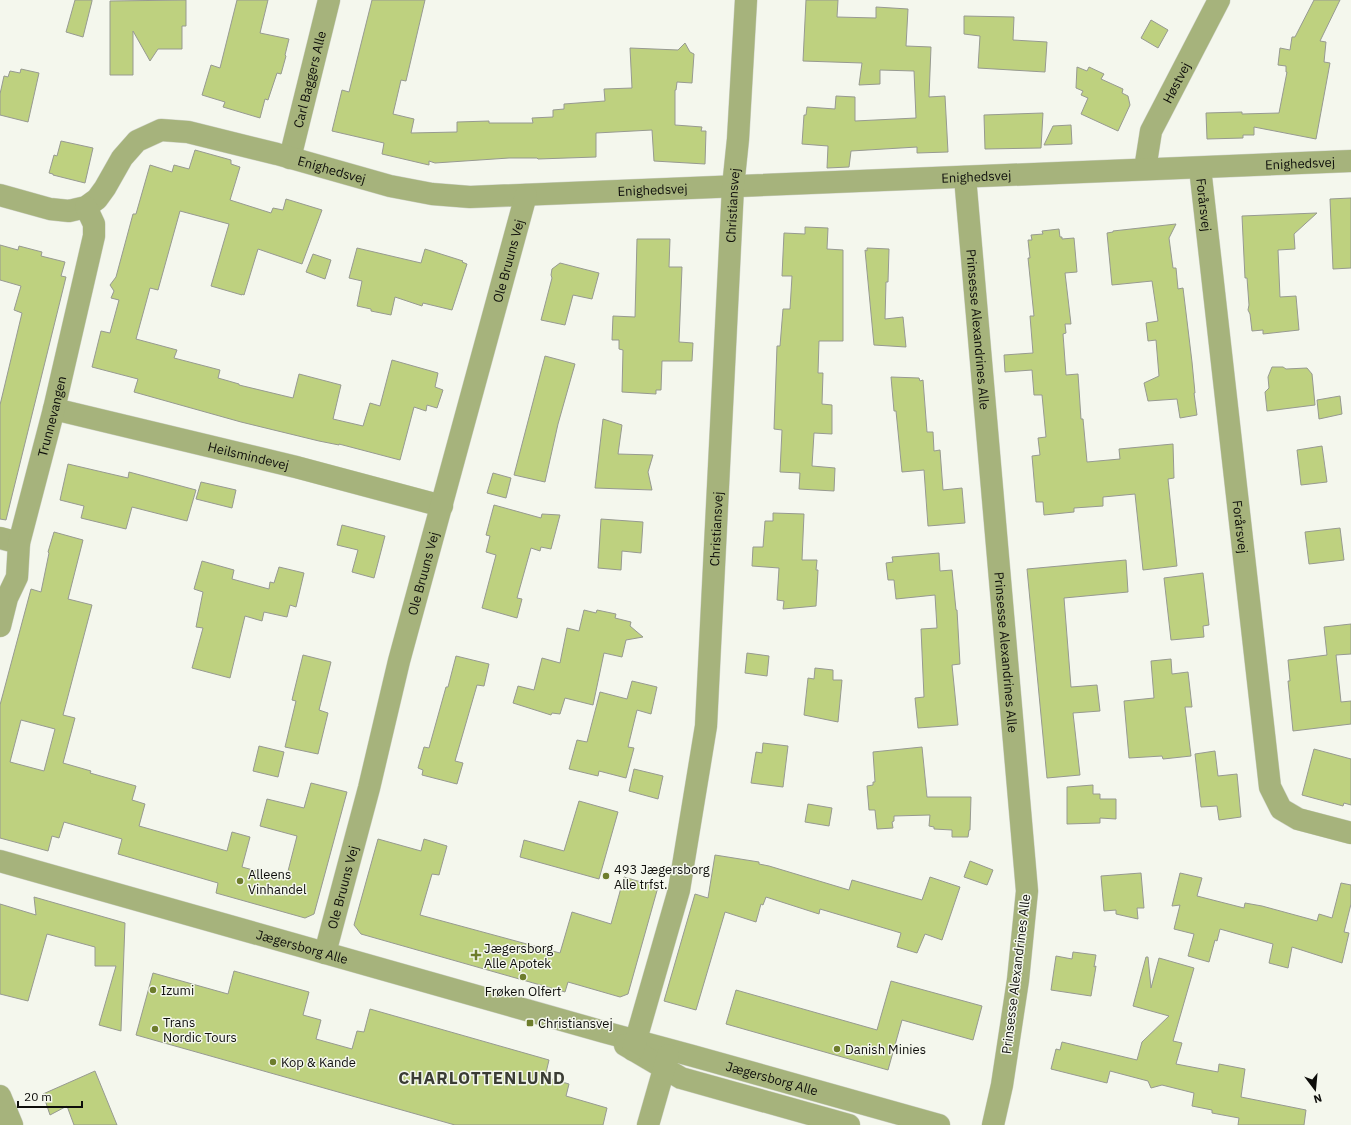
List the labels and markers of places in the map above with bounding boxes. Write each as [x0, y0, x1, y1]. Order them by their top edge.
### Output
place label: 493 Jægersborg Alle trfst. [614, 861, 710, 893]
place label: Alleens Vinhandel [248, 866, 307, 898]
marker: 493 Jægersborg Alle trfst. [601, 871, 611, 881]
marker: Alleens Vinhandel [235, 876, 245, 886]
place label: Jægersborg Alle Apotek [484, 940, 553, 972]
marker: Jægersborg Alle Apotek [471, 950, 481, 960]
marker: Frøken Olfert [518, 972, 528, 982]
place label: Izumi [161, 982, 194, 999]
place label: Frøken Olfert [485, 983, 561, 1000]
marker: Izumi [148, 985, 158, 995]
place label: Trans Nordic Tours [163, 1014, 237, 1046]
place label: Christiansvej [538, 1015, 613, 1032]
marker: Christiansvej [525, 1018, 535, 1028]
marker: Trans Nordic Tours [150, 1024, 160, 1034]
place label: Danish Minies [845, 1041, 926, 1058]
marker: Danish Minies [832, 1044, 842, 1054]
place label: Kop & Kande [281, 1054, 356, 1071]
marker: Kop & Kande [268, 1057, 278, 1067]

